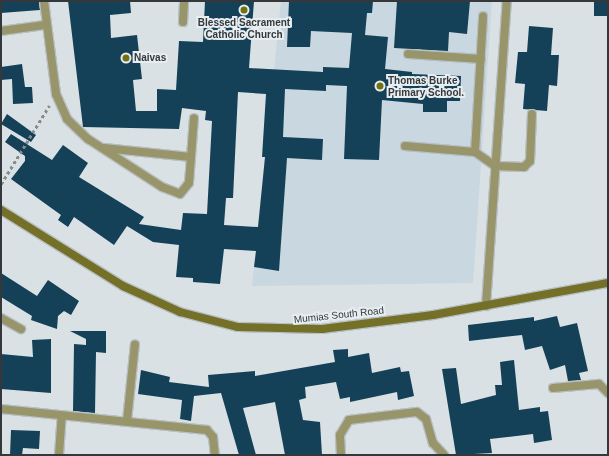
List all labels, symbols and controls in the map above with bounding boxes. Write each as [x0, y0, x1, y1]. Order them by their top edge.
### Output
marker: Blessed Sacrament Catholic Church [239, 5, 249, 15]
place label: Blessed Sacrament Catholic Church [198, 16, 290, 40]
place label: Naivas [134, 52, 166, 64]
marker: Naivas [121, 53, 131, 63]
place label: Thomas Burke Primary School. [388, 74, 464, 98]
marker: Thomas Burke Primary School. [375, 81, 385, 91]
street label: Mumias South Road [293, 304, 385, 326]

